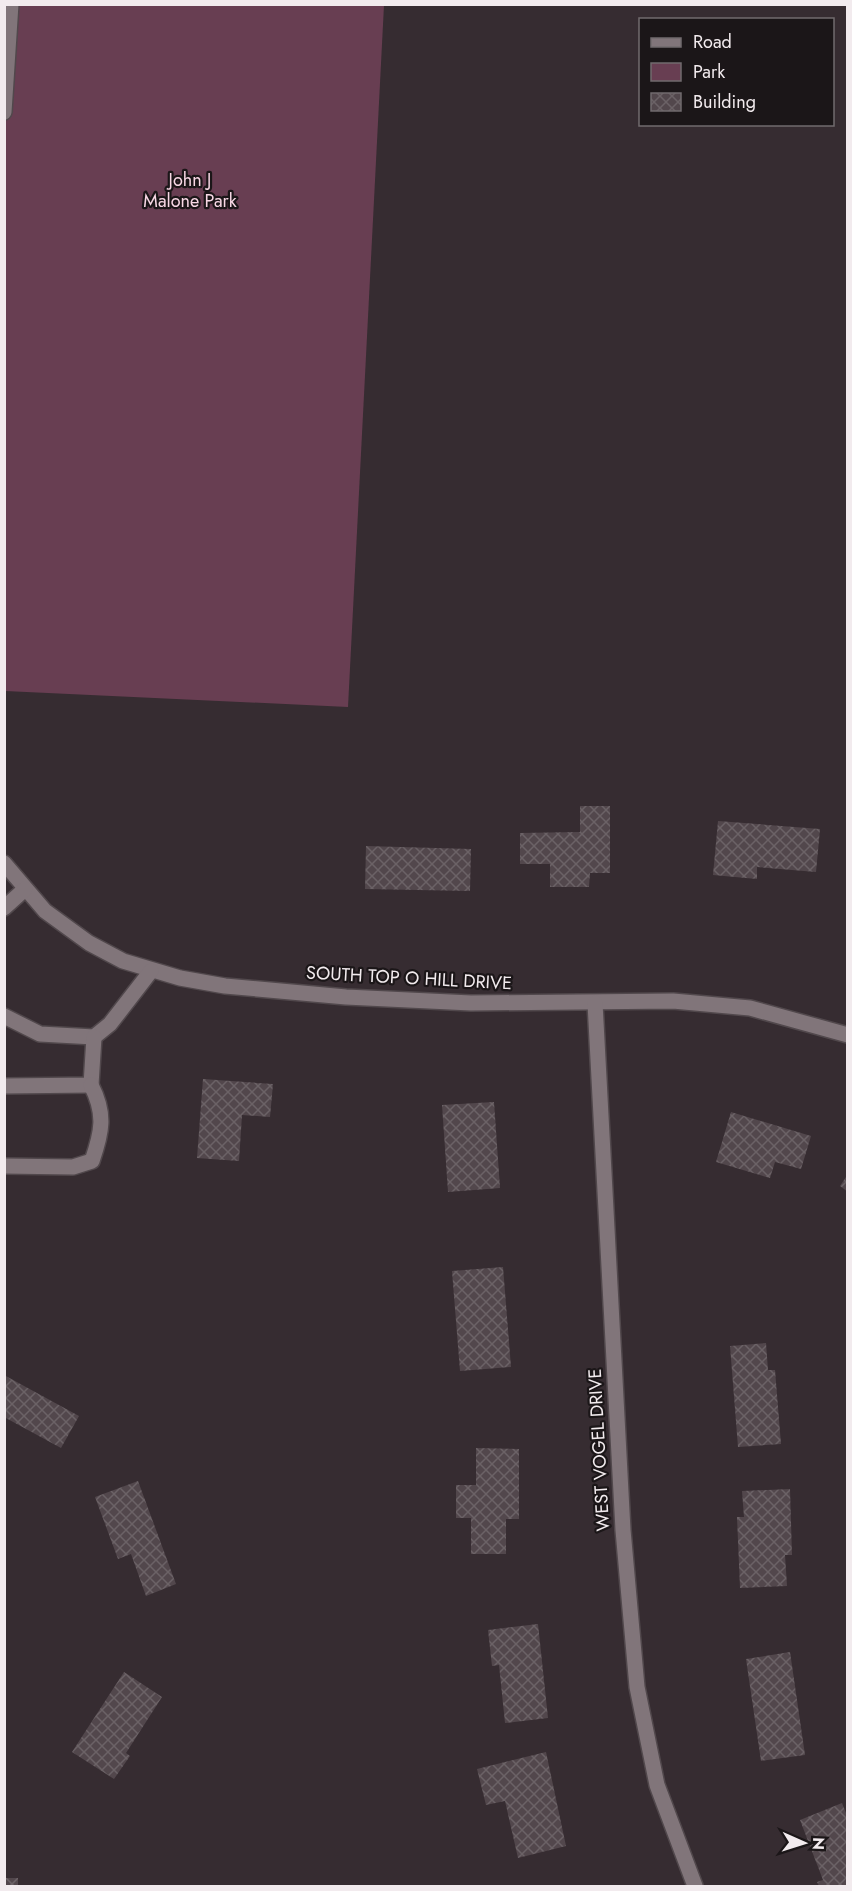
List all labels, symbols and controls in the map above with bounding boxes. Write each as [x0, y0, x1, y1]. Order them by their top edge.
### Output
legend [639, 18, 834, 126]
text: Road [693, 29, 732, 55]
text: Park [693, 59, 725, 85]
text: Building [693, 89, 756, 115]
park label: John J Malone Park [143, 167, 237, 214]
street label: SOUTH TOP O HILL DRIVE [305, 960, 513, 996]
street label: WEST VOGEL DRIVE [582, 1368, 616, 1532]
north arrow [774, 1813, 834, 1873]
text: N [807, 1837, 830, 1851]

